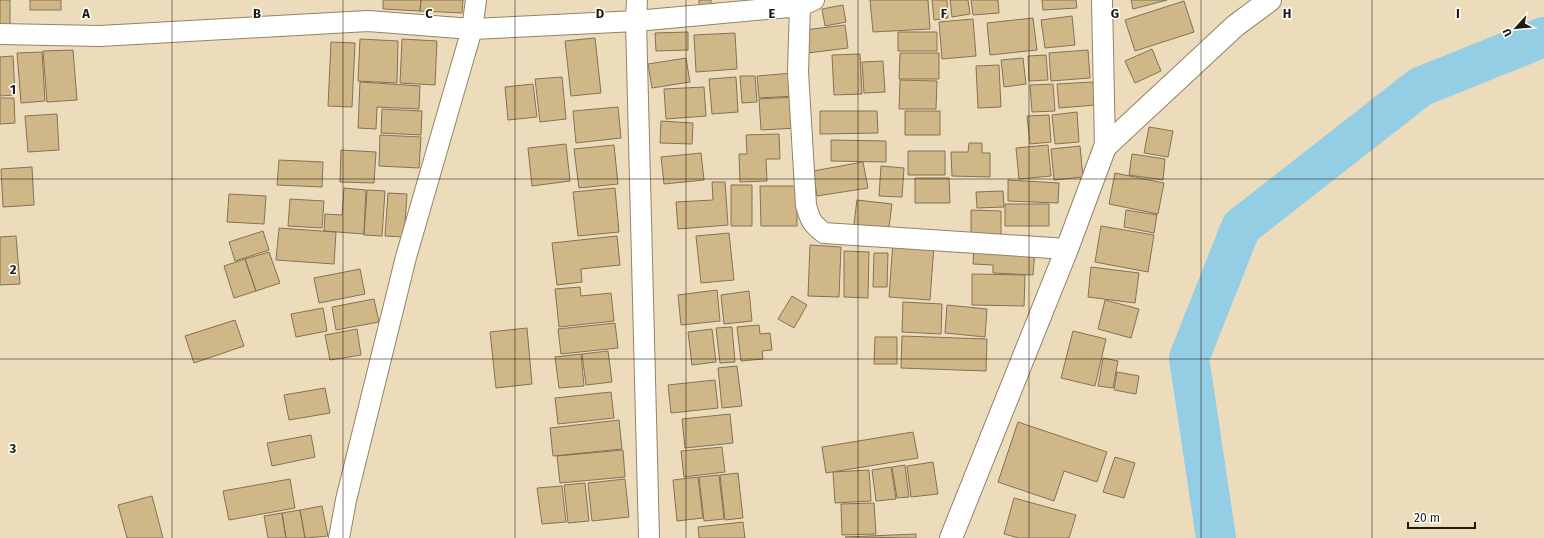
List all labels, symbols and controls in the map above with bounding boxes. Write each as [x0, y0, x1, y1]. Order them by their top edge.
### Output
text: A [81, 6, 90, 21]
text: B [253, 6, 261, 21]
text: C [425, 6, 433, 21]
text: D [596, 6, 605, 21]
text: E [769, 6, 776, 21]
text: F [941, 6, 948, 21]
text: G [1111, 6, 1119, 21]
text: H [1283, 6, 1291, 21]
text: I [1456, 6, 1460, 21]
north arrow [1496, 8, 1536, 48]
text: U [1500, 26, 1515, 38]
text: 1 [10, 82, 16, 97]
text: 2 [10, 262, 17, 277]
text: 3 [9, 441, 17, 456]
scale bar [1408, 504, 1475, 530]
text: 20 m [1414, 511, 1440, 525]

